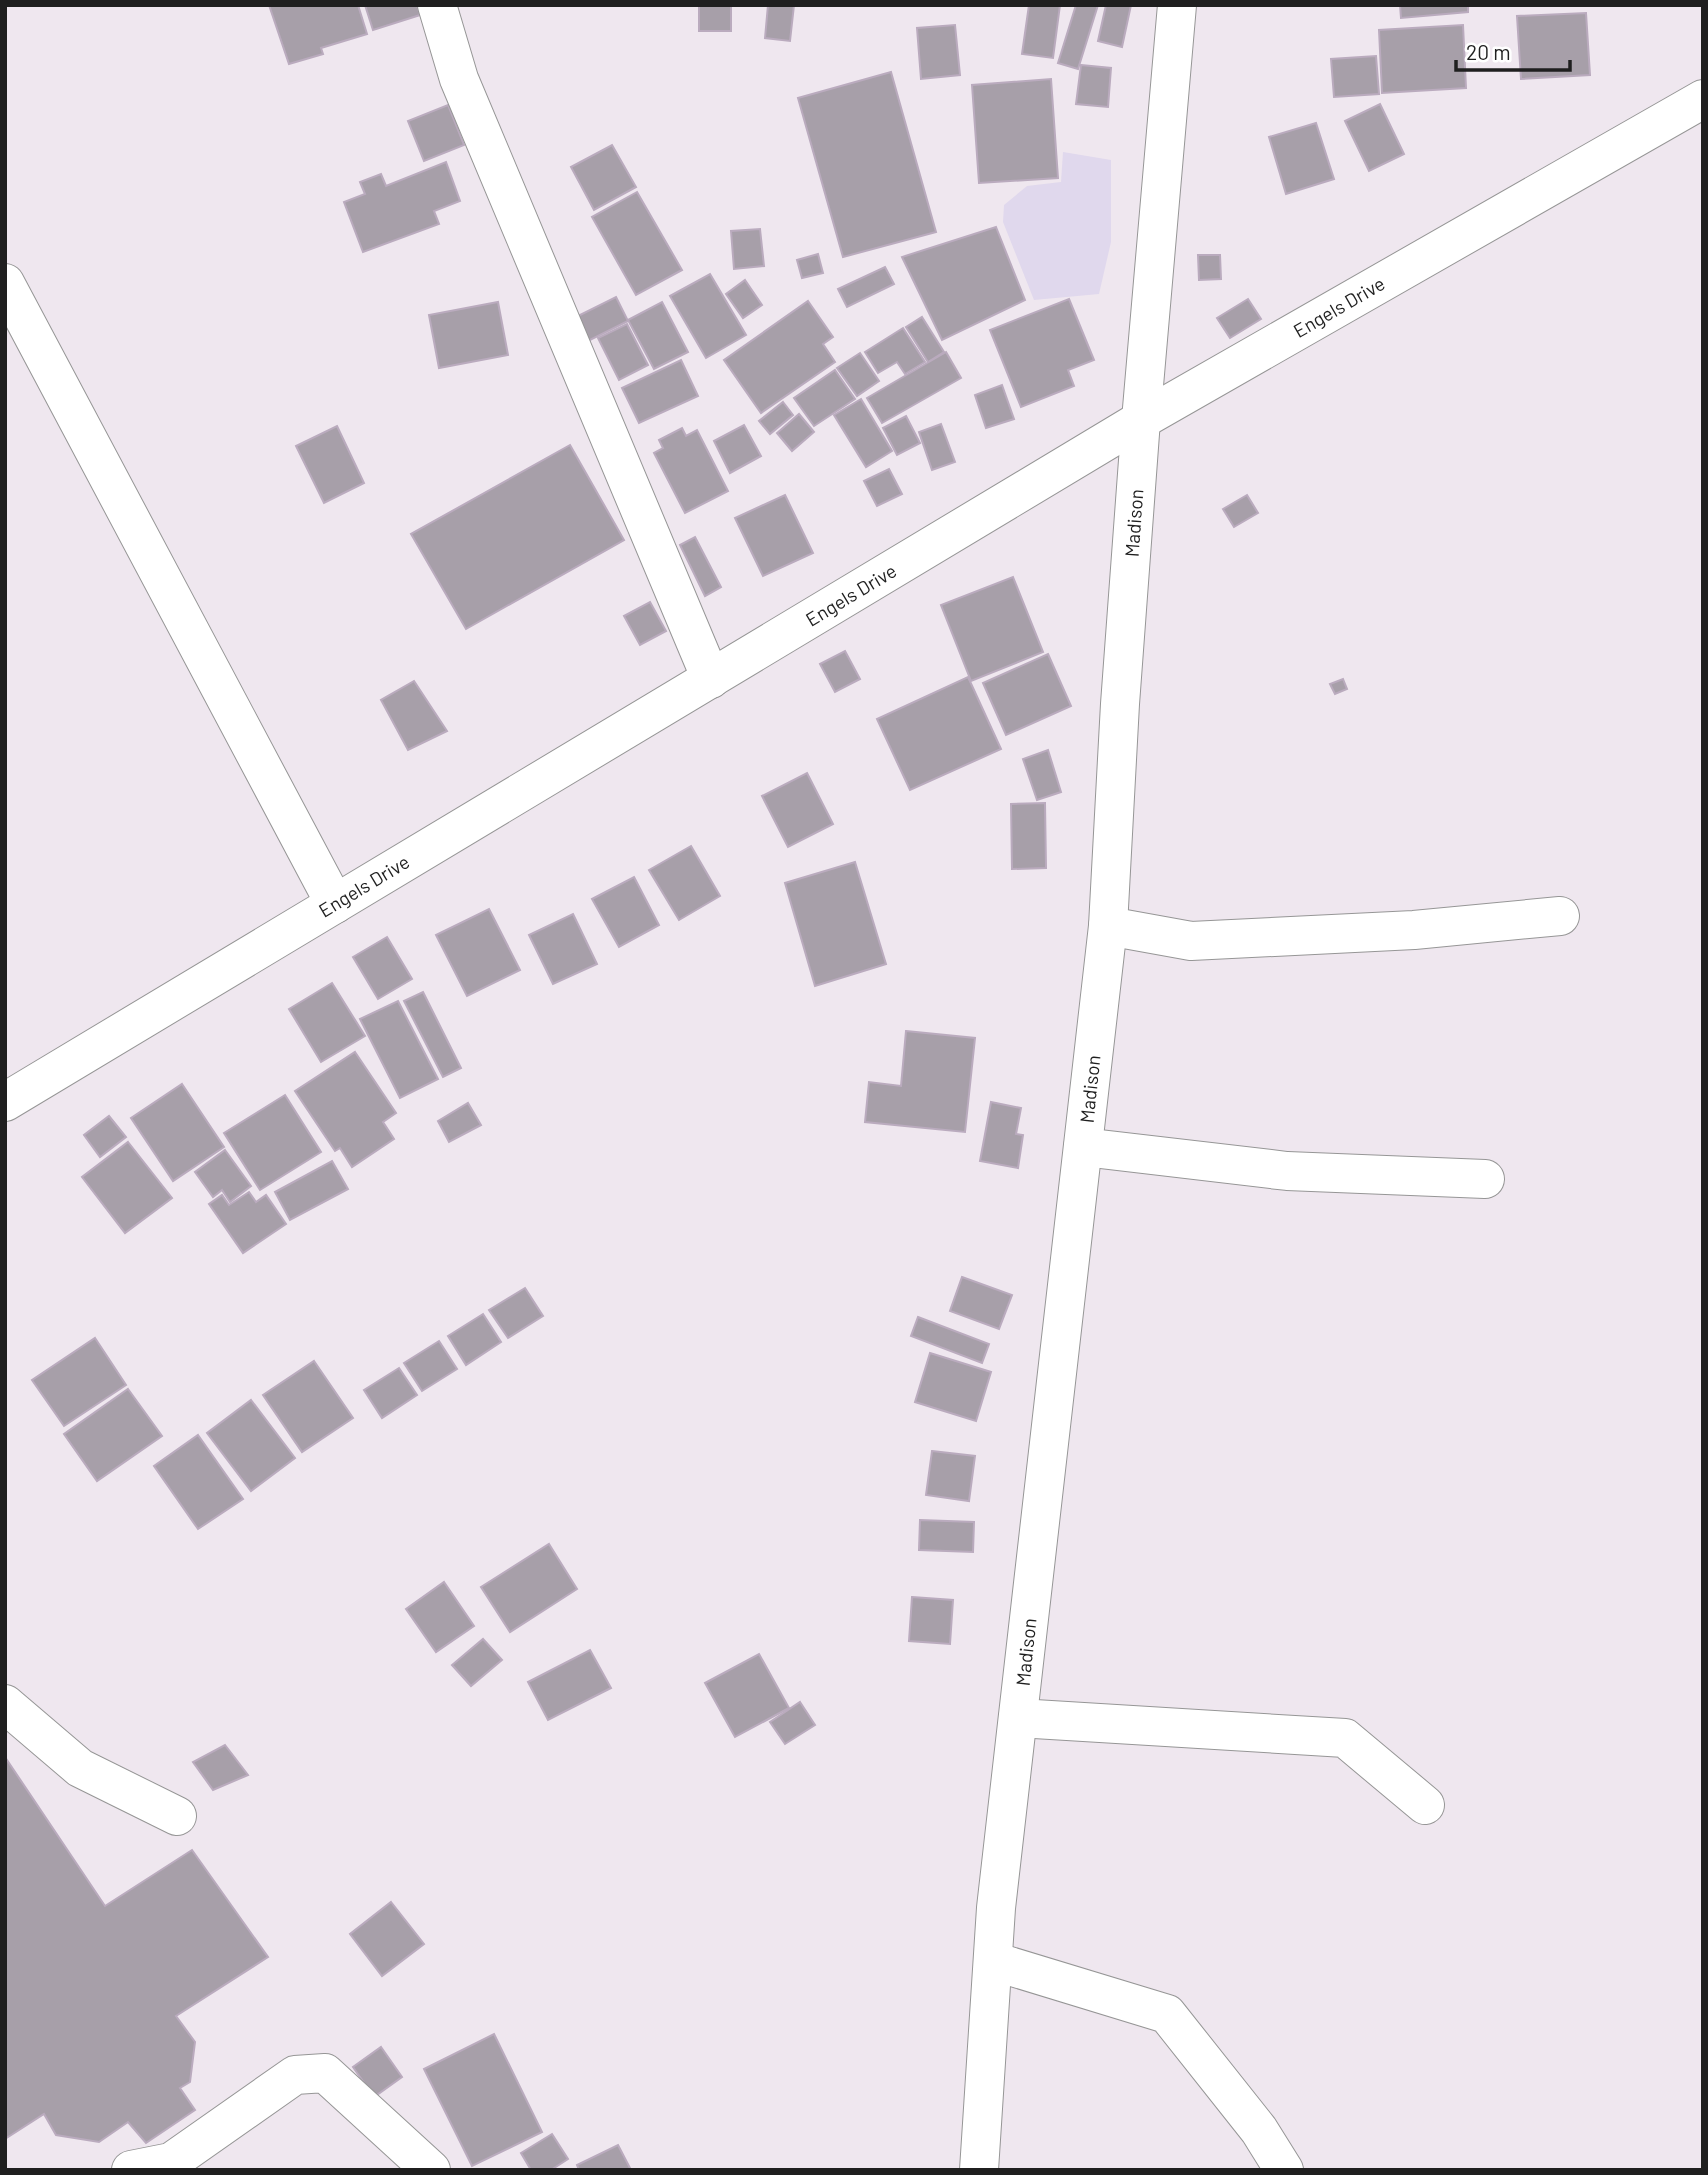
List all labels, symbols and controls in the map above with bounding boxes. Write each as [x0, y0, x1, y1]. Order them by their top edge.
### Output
scale bar [1456, 28, 1570, 72]
text: 20 m [1466, 39, 1511, 64]
street label: Engels Drive [1289, 271, 1389, 342]
street label: Madison [1120, 488, 1147, 558]
street label: Engels Drive [801, 559, 900, 631]
street label: Engels Drive [314, 850, 413, 922]
street label: Madison [1074, 1054, 1105, 1124]
street label: Madison [1010, 1617, 1041, 1687]

